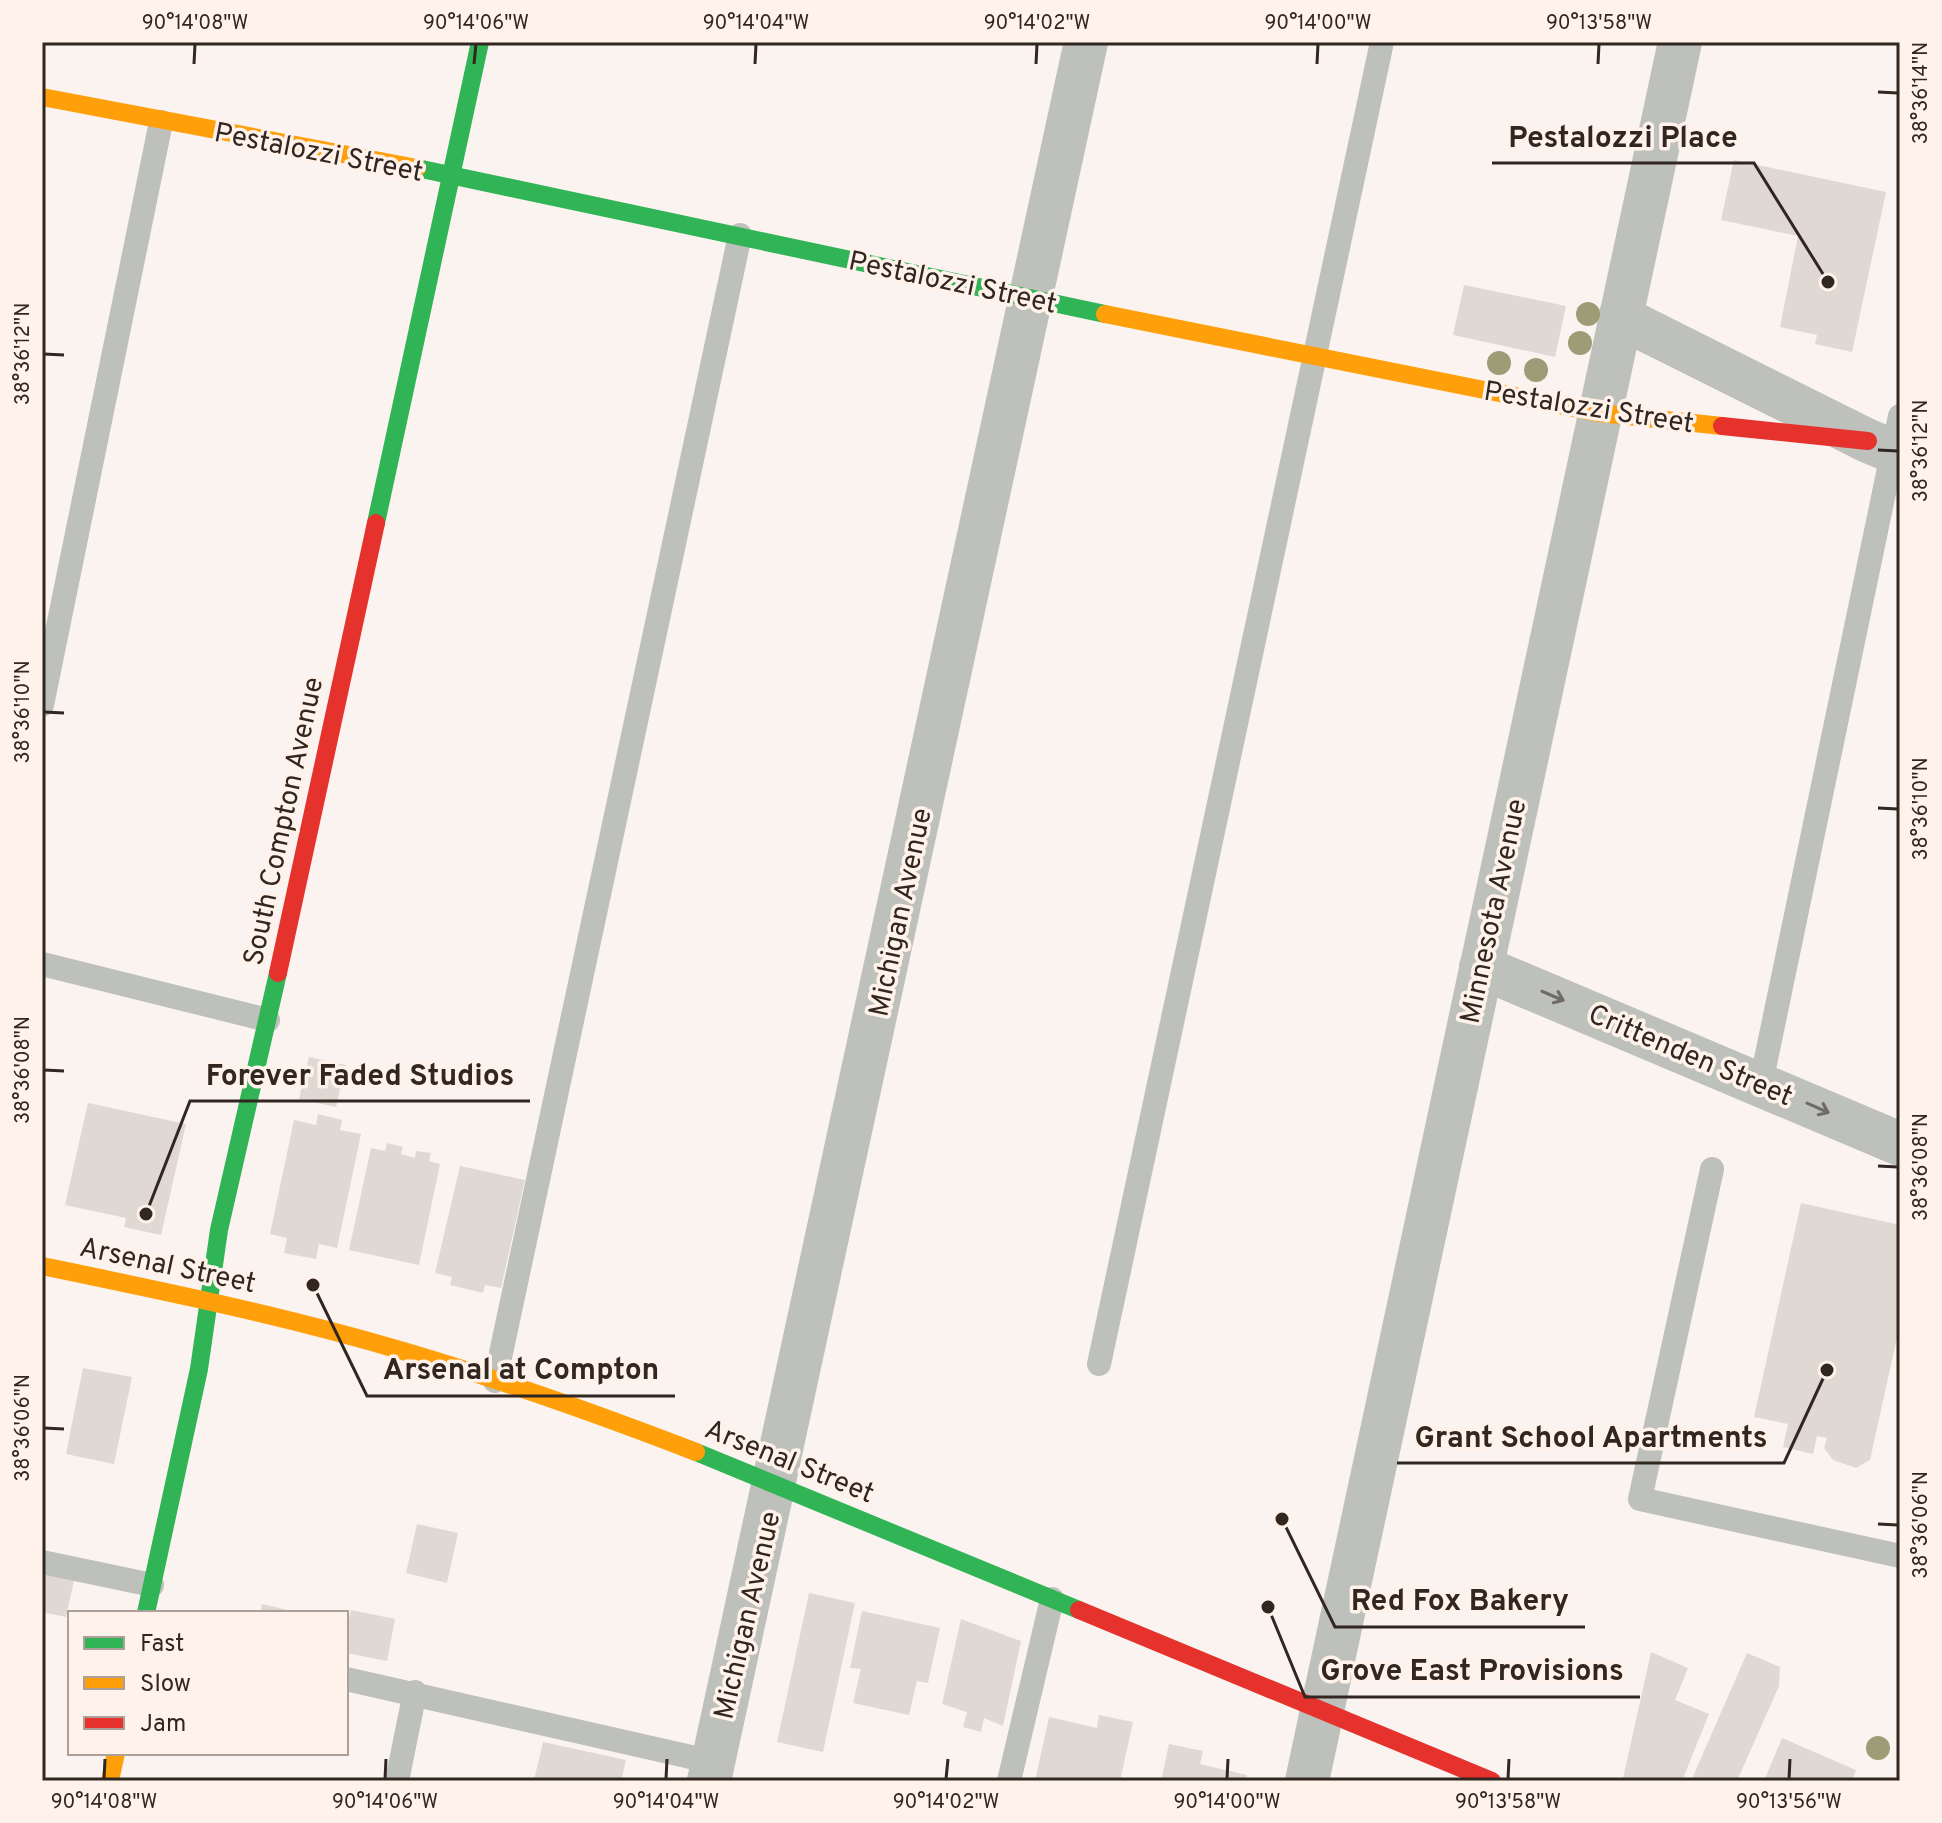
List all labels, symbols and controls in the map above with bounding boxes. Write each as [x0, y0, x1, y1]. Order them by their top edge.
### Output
text: 90°14'08"W [142, 11, 248, 37]
text: 90°14'06"W [423, 11, 529, 37]
text: 90°14'04"W [703, 11, 809, 37]
text: 90°14'02"W [984, 11, 1090, 37]
text: 90°14'00"W [1265, 11, 1371, 37]
text: 90°13'58"W [1546, 11, 1652, 37]
text: 38°36'14"N [1909, 42, 1935, 144]
callout: Pestalozzi Place [1492, 109, 1754, 163]
street label: Pestalozzi Street [211, 116, 426, 192]
text: Pestalozzi Place [1508, 121, 1738, 158]
street label: Pestalozzi Street [845, 244, 1060, 324]
text: 38°36'12"N [11, 303, 37, 405]
street label: Pestalozzi Street [1481, 375, 1696, 443]
text: 38°36'12"N [1909, 400, 1935, 502]
text: 38°36'10"N [11, 660, 37, 764]
street label: South Compton Avenue [237, 674, 333, 969]
text: 38°36'10"N [1909, 757, 1935, 861]
street label: Minnesota Avenue [1454, 796, 1536, 1027]
street label: Michigan Avenue [862, 805, 942, 1020]
one-way arrow [1540, 990, 1565, 1005]
street label: Crittenden Street [1582, 998, 1797, 1116]
text: 38°36'08"N [11, 1016, 37, 1124]
callout: Forever Faded Studios [190, 1047, 530, 1101]
text: Forever Faded Studios [206, 1059, 514, 1096]
one-way arrow [1806, 1101, 1830, 1116]
text: 38°36'08"N [1909, 1113, 1935, 1221]
street label: Arsenal Street [76, 1231, 259, 1303]
callout: Arsenal at Compton [367, 1342, 675, 1396]
text: Arsenal at Compton [383, 1353, 659, 1390]
text: 38°36'06"N [11, 1374, 37, 1482]
callout: Grant School Apartments [1397, 1409, 1784, 1463]
street label: Arsenal Street [699, 1412, 879, 1513]
text: Grant School Apartments [1414, 1421, 1768, 1458]
text: 38°36'06"N [1909, 1471, 1935, 1579]
street label: Michigan Avenue [707, 1508, 790, 1723]
callout: Red Fox Bakery [1335, 1573, 1585, 1627]
text: Red Fox Bakery [1351, 1584, 1569, 1621]
legend [68, 1611, 348, 1755]
text: Fast [140, 1630, 184, 1660]
callout: Grove East Provisions [1305, 1643, 1640, 1697]
text: Grove East Provisions [1320, 1654, 1624, 1691]
text: Slow [140, 1670, 191, 1700]
text: Jam [140, 1710, 186, 1740]
text: 90°14'08"W [51, 1790, 157, 1816]
text: 90°14'06"W [332, 1790, 438, 1816]
text: 90°14'04"W [613, 1790, 719, 1816]
text: 90°14'02"W [893, 1790, 999, 1816]
text: 90°14'00"W [1174, 1790, 1280, 1816]
text: 90°13'58"W [1455, 1790, 1561, 1816]
text: 90°13'56"W [1736, 1790, 1842, 1816]

